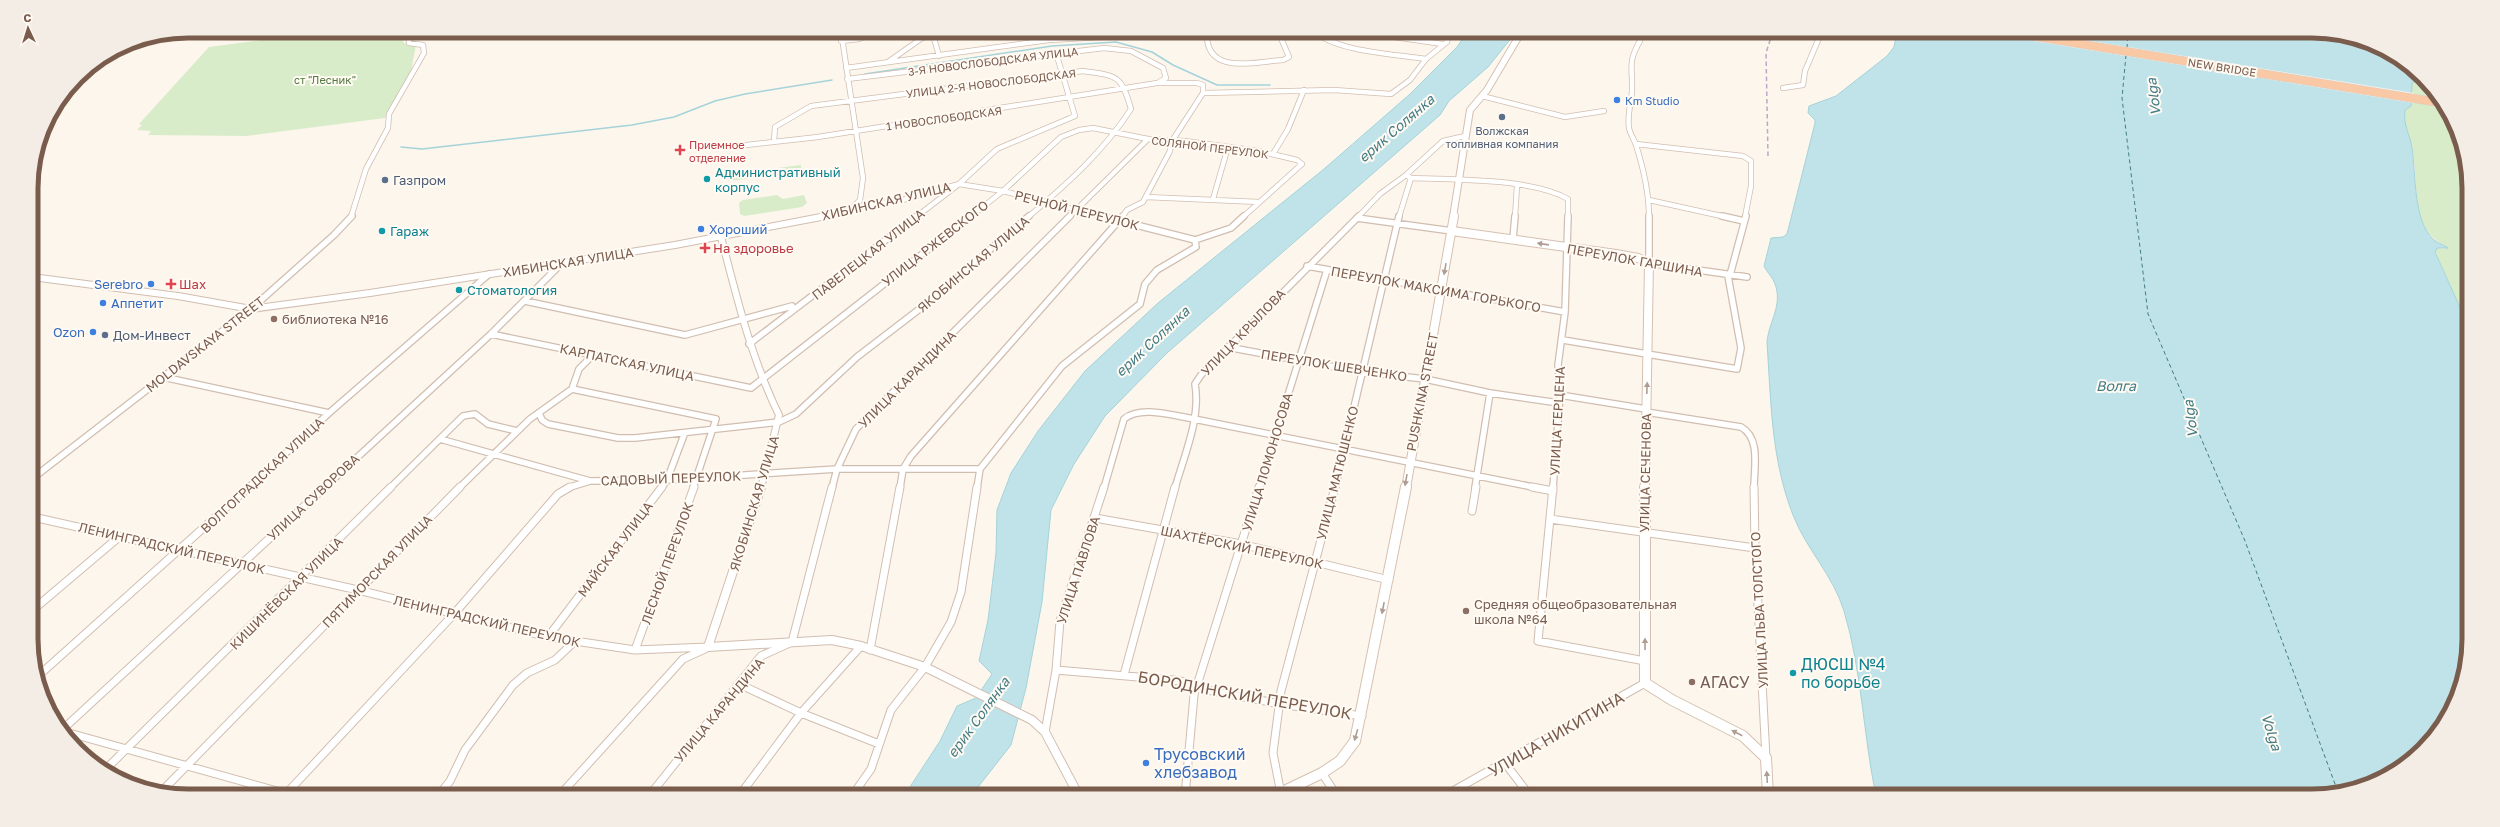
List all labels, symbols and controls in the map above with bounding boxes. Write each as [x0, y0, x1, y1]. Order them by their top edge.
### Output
north arrow [8, 8, 48, 48]
text: С [23, 11, 32, 24]
street label: 3-Я НОВОСЛОБОДСКАЯ УЛИЦА [907, 44, 1079, 78]
street label: NEW BRIDGE [2187, 55, 2257, 79]
street label: УЛИЦА 2-Я НОВОСЛОБОДСКАЯ [905, 66, 1077, 100]
park label: ст "Лесник" [294, 73, 356, 86]
water label: Volga [2142, 76, 2164, 117]
water label: ерик Солянка [1355, 90, 1438, 166]
place label: Кm Studio [1625, 94, 1680, 107]
marker: Кm Studio [1612, 95, 1622, 105]
street label: 1 НОВОСЛОБОДСКАЯ [885, 103, 1003, 133]
marker: Волжская топливная компания [1497, 112, 1507, 122]
place label: Волжская топливная компания [1446, 124, 1558, 150]
street label: СОЛЯНОЙ ПЕРЕУЛОК [1151, 133, 1270, 161]
place label: Приемное отделение [689, 138, 746, 164]
marker: Приемное отделение [674, 144, 686, 156]
place label: Административный корпус [715, 164, 841, 195]
place label: Газпром [393, 172, 446, 188]
marker: Административный корпус [702, 174, 712, 184]
marker: Газпром [380, 175, 390, 185]
street label: ХИБИНСКАЯ УЛИЦА [820, 178, 952, 224]
street label: РЕЧНОЙ ПЕРЕУЛОК [1013, 187, 1141, 233]
street label: УЛИЦА РЖЕВСКОГО [879, 196, 991, 290]
street label: ПАВЕЛЕЦКАЯ УЛИЦА [808, 205, 928, 303]
street label: ЯКОБИНСКАЯ УЛИЦА [914, 212, 1032, 315]
place label: Хороший [709, 221, 767, 237]
place label: Гараж [390, 223, 430, 239]
marker: Хороший [696, 224, 706, 234]
marker: Гараж [377, 226, 387, 236]
place label: На здоровье [713, 240, 794, 256]
street label: ПЕРЕУЛОК ГАРШИНА [1566, 240, 1704, 280]
one-way arrow [1537, 241, 1549, 247]
marker: На здоровье [700, 243, 710, 253]
street label: ХИБИНСКАЯ УЛИЦА [502, 244, 635, 280]
street label: ПЕРЕУЛОК МАКСИМА ГОРЬКОГО [1330, 263, 1542, 315]
one-way arrow [1442, 263, 1448, 275]
place label: Serebro [94, 276, 143, 292]
place label: Шах [179, 276, 206, 292]
marker: Serebro [146, 279, 156, 289]
marker: Шах [166, 279, 176, 289]
place label: Стоматология [467, 282, 557, 298]
marker: Стоматология [454, 285, 464, 295]
street label: УЛИЦА КРЫЛОВА [1197, 285, 1289, 379]
street label: MOLDAVSKAYA STREET [142, 293, 268, 395]
place label: Аппетит [111, 295, 164, 311]
marker: Аппетит [98, 298, 108, 308]
water label: ерик Солянка [1111, 302, 1193, 380]
place label: библиотека №16 [282, 311, 389, 327]
marker: библиотека №16 [269, 314, 279, 324]
place label: Ozon [53, 324, 85, 340]
marker: Ozon [88, 327, 98, 337]
place label: Дом-Инвест [113, 327, 191, 343]
street label: УЛИЦА КАРАНДИНА [855, 327, 959, 431]
marker: Дом-Инвест [100, 330, 110, 340]
street label: PUSHKINA STREET [1403, 331, 1441, 453]
street label: КАРПАТСКАЯ УЛИЦА [558, 340, 696, 384]
street label: ПЕРЕУЛОК ШЕВЧЕНКО [1260, 346, 1408, 384]
street label: УЛИЦА ГЕРЦЕНА [1546, 366, 1568, 476]
water label: Волга [2096, 377, 2137, 394]
one-way arrow [1643, 382, 1650, 394]
street label: УЛИЦА ЛОМОНОСОВА [1238, 390, 1296, 533]
water label: Volga [2179, 398, 2201, 439]
street label: УЛИЦА МАТЮШЕНКО [1313, 404, 1361, 542]
street label: УЛИЦА СЕЧЕНОВА [1636, 413, 1654, 533]
street label: ВОЛГОГРАДСКАЯ УЛИЦА [197, 414, 327, 536]
street label: ЯКОБИНСКАЯ УЛИЦА [726, 433, 782, 573]
street label: УЛИЦА СУВОРОВА [264, 450, 363, 544]
street label: САДОВЫЙ ПЕРЕУЛОК [601, 468, 741, 488]
one-way arrow [1403, 474, 1409, 486]
street label: МАЙСКАЯ УЛИЦА [574, 498, 656, 600]
street label: ЛЕСНОЙ ПЕРЕУЛОК [637, 500, 697, 626]
street label: ПЯТИМОРСКАЯ УЛИЦА [319, 511, 435, 631]
street label: УЛИЦА ПАВЛОВА [1053, 514, 1103, 626]
street label: ЛЕНИНГРАДСКИЙ ПЕРЕУЛОК [77, 519, 267, 577]
street label: ШАХТЁРСКИЙ ПЕРЕУЛОК [1159, 522, 1325, 572]
street label: УЛИЦА ЛЬВА ТОЛСТОГО [1747, 531, 1771, 689]
street label: КИШИНЁВСКАЯ УЛИЦА [226, 533, 346, 653]
street label: ЛЕНИНГРАДСКИЙ ПЕРЕУЛОК [392, 592, 582, 650]
place label: Средняя общеобразовательная школа №64 [1474, 596, 1677, 627]
one-way arrow [1380, 602, 1386, 614]
marker: Средняя общеобразовательная школа №64 [1461, 606, 1471, 616]
one-way arrow [1641, 638, 1648, 650]
street label: УЛИЦА КАРАНДИНА [671, 654, 768, 766]
place label: ДЮСШ №4 по борьбе [1801, 654, 1886, 692]
street label: БОРОДИНСКИЙ ПЕРЕУЛОК [1136, 666, 1354, 724]
marker: ДЮСШ №4 по борьбе [1788, 668, 1798, 678]
place label: АГАСУ [1700, 672, 1750, 692]
water label: ерик Солянка [943, 673, 1013, 760]
marker: АГАСУ [1687, 677, 1697, 687]
street label: УЛИЦА НИКИТИНА [1485, 687, 1628, 781]
water label: Volga [2258, 711, 2286, 754]
one-way arrow [1353, 728, 1359, 741]
one-way arrow [1731, 730, 1742, 736]
place label: Трусовский хлебзавод [1154, 744, 1245, 782]
marker: Трусовский хлебзавод [1141, 758, 1151, 768]
one-way arrow [1764, 771, 1771, 783]

